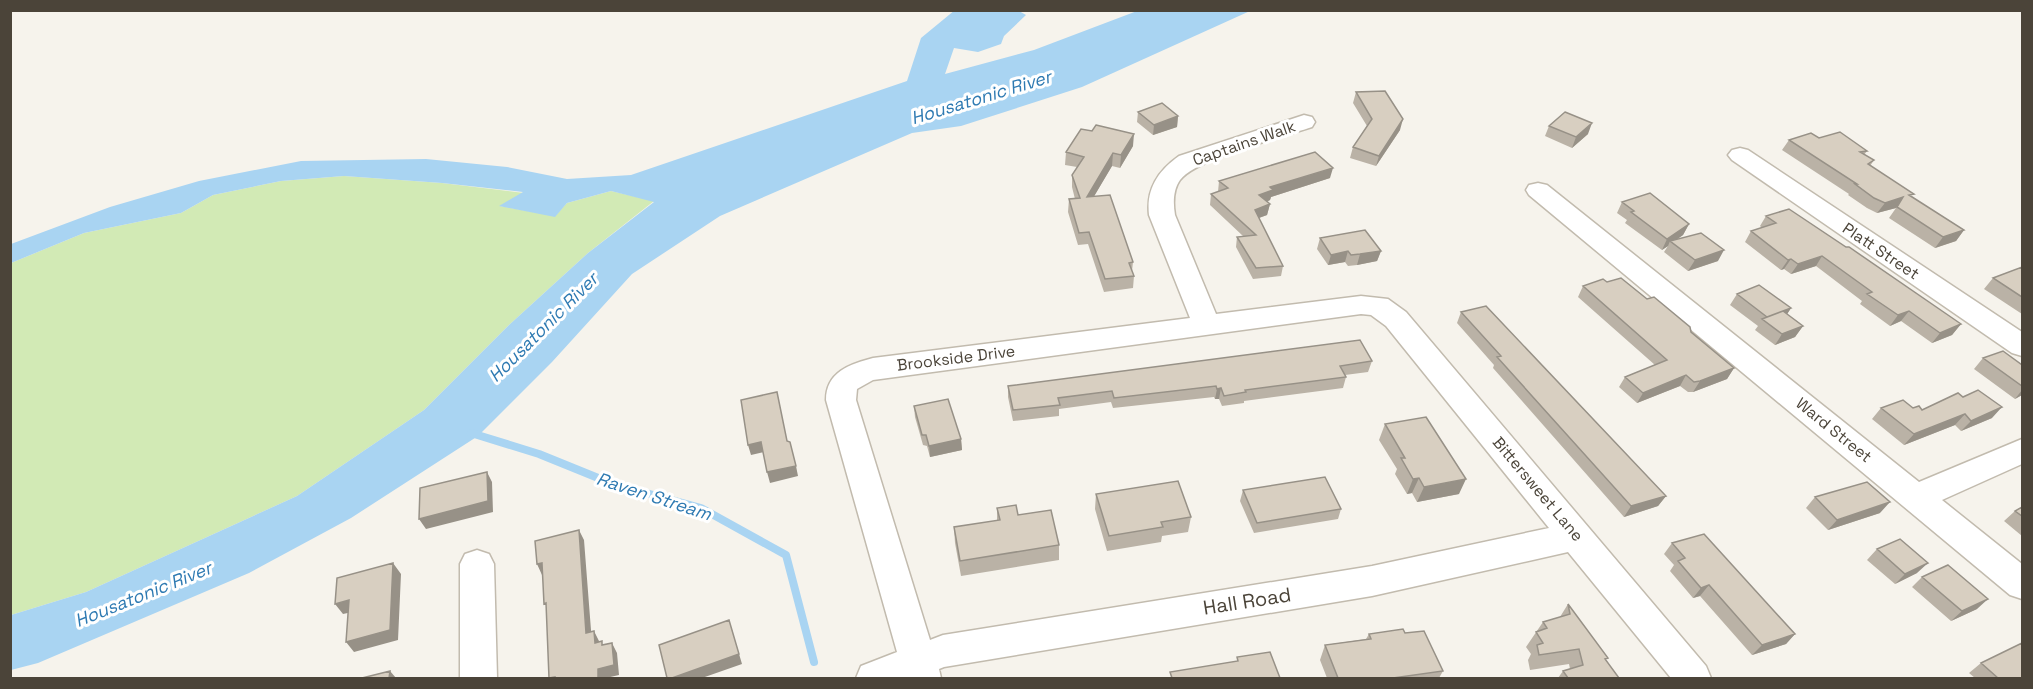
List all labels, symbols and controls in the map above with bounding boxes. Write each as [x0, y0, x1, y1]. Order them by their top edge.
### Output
water label: Housatonic River [908, 64, 1056, 129]
street label: Captains Walk [1190, 115, 1299, 170]
street label: Platt Street [1839, 218, 1923, 284]
water label: Housatonic River [483, 266, 604, 387]
street label: Brookside Drive [896, 340, 1016, 376]
street label: Ward Street [1792, 393, 1876, 467]
street label: Bittersweet Lane [1488, 432, 1588, 546]
water label: Raven Stream [594, 467, 715, 526]
water label: Housatonic River [71, 555, 217, 632]
street label: Hall Road [1201, 581, 1293, 621]

